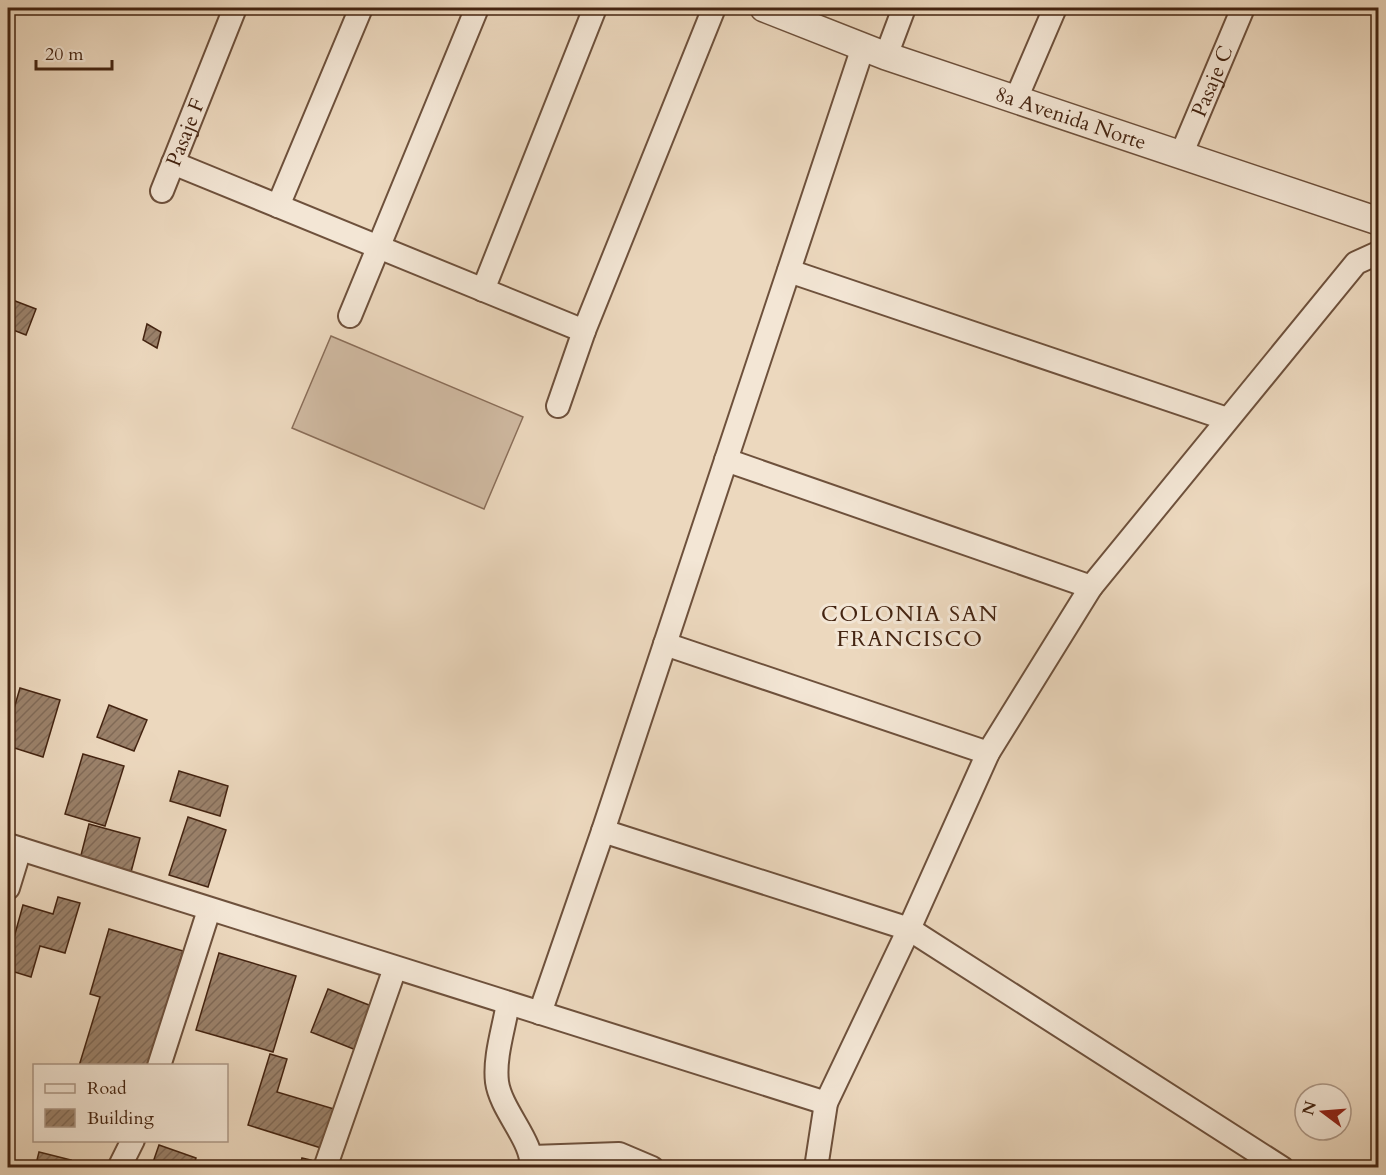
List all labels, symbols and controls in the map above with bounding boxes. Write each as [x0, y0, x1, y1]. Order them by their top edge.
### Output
scale bar [36, 33, 112, 71]
street label: Pasaje C [1185, 41, 1240, 122]
text: 20 m [45, 42, 84, 67]
street label: 8a Avenida Norte [991, 80, 1150, 157]
street label: Pasaje F [159, 94, 212, 171]
district label: COLONIA SAN FRANCISCO [821, 599, 999, 654]
legend [33, 1064, 228, 1142]
text: Road [87, 1076, 127, 1101]
north arrow [1293, 1082, 1353, 1142]
text: N [1297, 1098, 1322, 1118]
text: Building [87, 1106, 155, 1131]

